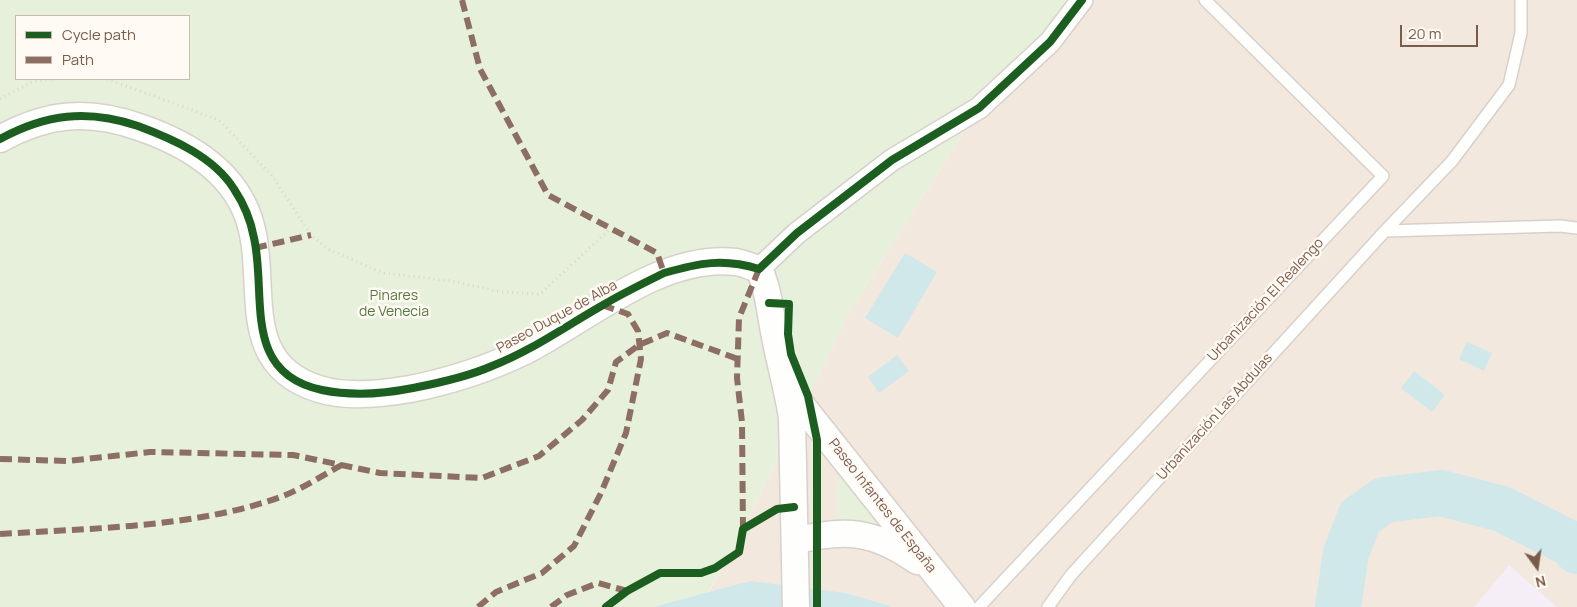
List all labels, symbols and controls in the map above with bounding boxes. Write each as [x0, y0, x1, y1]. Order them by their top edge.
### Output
legend [15, 15, 190, 80]
scale bar [1402, 15, 1480, 47]
text: 20 m [1408, 23, 1441, 44]
text: Cycle path [62, 24, 136, 45]
text: Path [62, 49, 94, 70]
street label: Urbanización El Realengo [1205, 235, 1327, 365]
street label: Paseo Duque de Alba [494, 277, 620, 357]
park label: Pinares de Venecia [359, 288, 429, 321]
street label: Urbanización Las Abdulas [1154, 350, 1276, 484]
street label: Paseo Infantes de España [824, 436, 940, 576]
north arrow [1512, 542, 1562, 592]
text: N [1534, 572, 1548, 592]

